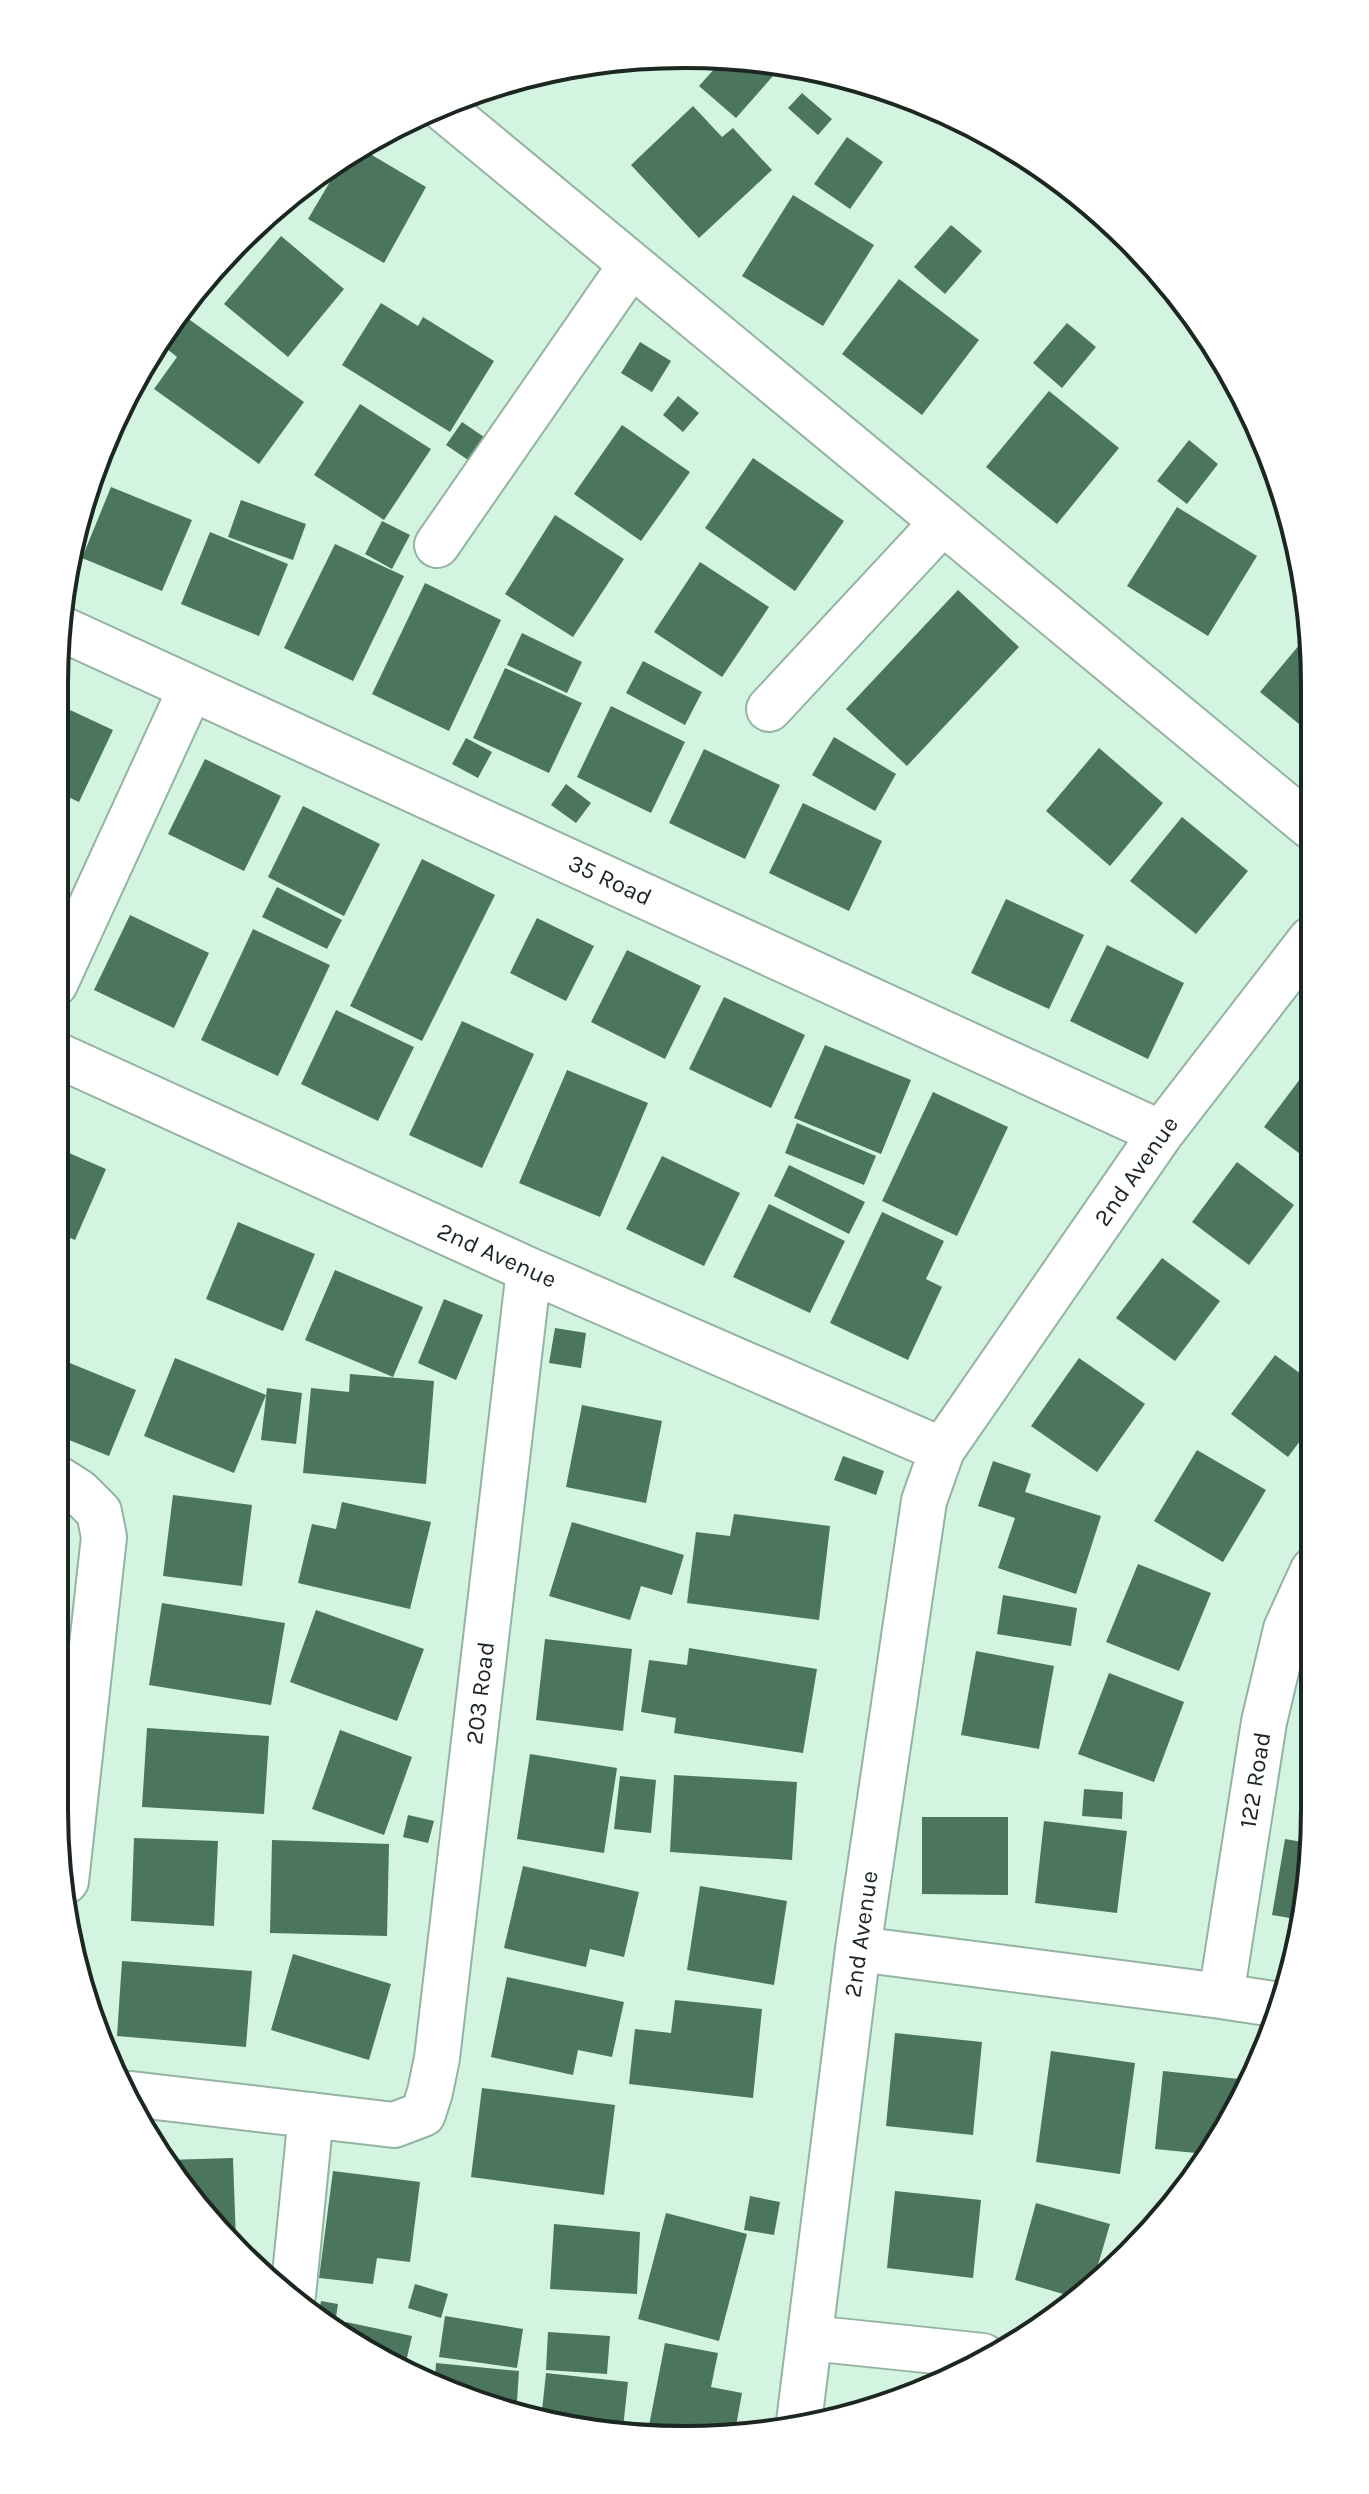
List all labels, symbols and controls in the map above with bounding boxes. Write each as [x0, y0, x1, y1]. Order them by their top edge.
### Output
street label: 35 Road [564, 849, 656, 911]
street label: 2nd Avenue [1088, 1111, 1184, 1231]
street label: 2nd Avenue [433, 1216, 561, 1294]
street label: 203 Road [460, 1640, 500, 1746]
street label: 122 Road [1234, 1730, 1276, 1830]
street label: 2nd Avenue [838, 1869, 884, 1999]

